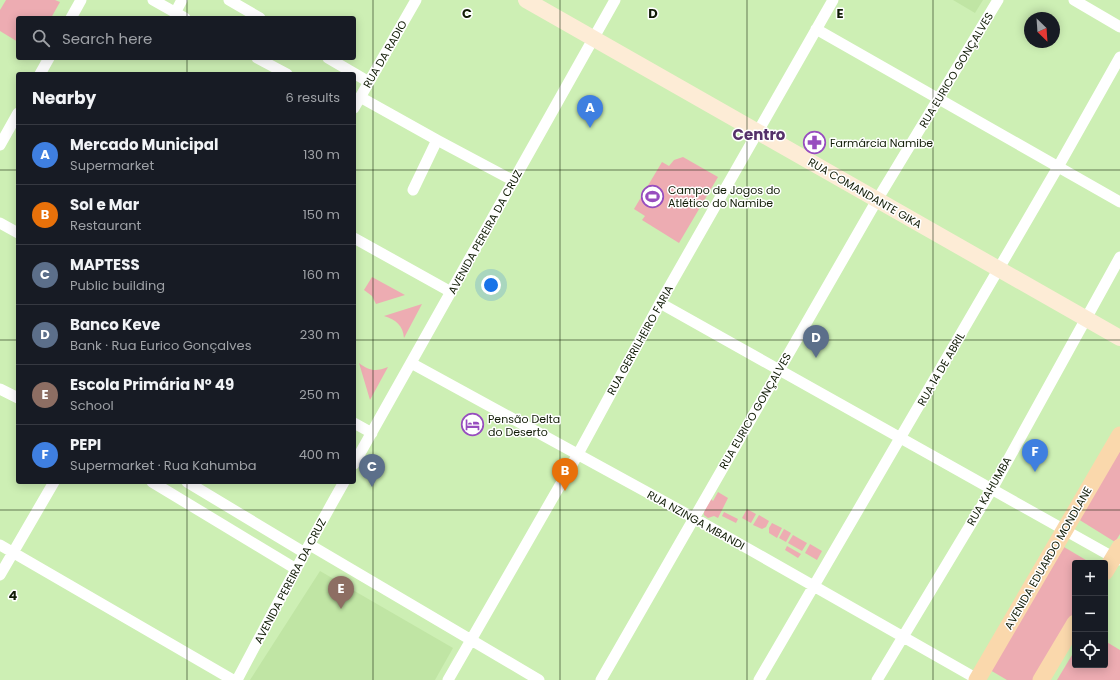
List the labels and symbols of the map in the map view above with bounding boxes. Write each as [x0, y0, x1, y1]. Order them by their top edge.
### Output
text: C [462, 4, 472, 23]
text: D [648, 4, 658, 23]
text: E [836, 4, 844, 23]
street label: RUA EURICO GONÇALVES [915, 9, 997, 131]
north arrow [1024, 12, 1060, 48]
street label: RUA DA RADIO [359, 17, 411, 91]
pin: A [577, 95, 603, 128]
district label: Centro [733, 124, 786, 145]
pharmacy icon: Farmárcia Namibe [802, 130, 828, 156]
place label: Farmárcia Namibe [830, 135, 933, 151]
street label: RUA COMANDANTE GIKA [805, 154, 925, 232]
street label: AVENIDA PEREIRA DA CRUZ [444, 167, 526, 297]
place label: Campo de Jogos do Atlético do Namibe [668, 182, 780, 211]
sports icon: Campo de Jogos do Atlético do Namibe [640, 183, 666, 209]
your location [481, 275, 501, 295]
street label: RUA GERRILHEIRO FARIA [603, 282, 677, 398]
pin: D [803, 325, 829, 358]
street label: RUA 14 DE ABRIL [913, 329, 969, 409]
street label: RUA EURICO GONÇALVES [715, 350, 795, 472]
place label: Pensão Delta do Deserto [488, 411, 560, 440]
hotel icon: Pensão Delta do Deserto [460, 412, 486, 438]
pin: F [1022, 439, 1048, 472]
street label: RUA KAHUMBA [963, 453, 1016, 528]
pin: C [359, 454, 385, 487]
pin: B [552, 458, 578, 491]
street label: AVENIDA EDUARDO MONDLANE [1000, 484, 1096, 632]
street label: RUA NZINGA MBANDI [644, 486, 748, 554]
street label: AVENIDA PEREIRA DA CRUZ [250, 515, 330, 646]
pin: E [328, 576, 354, 609]
text: 4 [9, 586, 18, 605]

